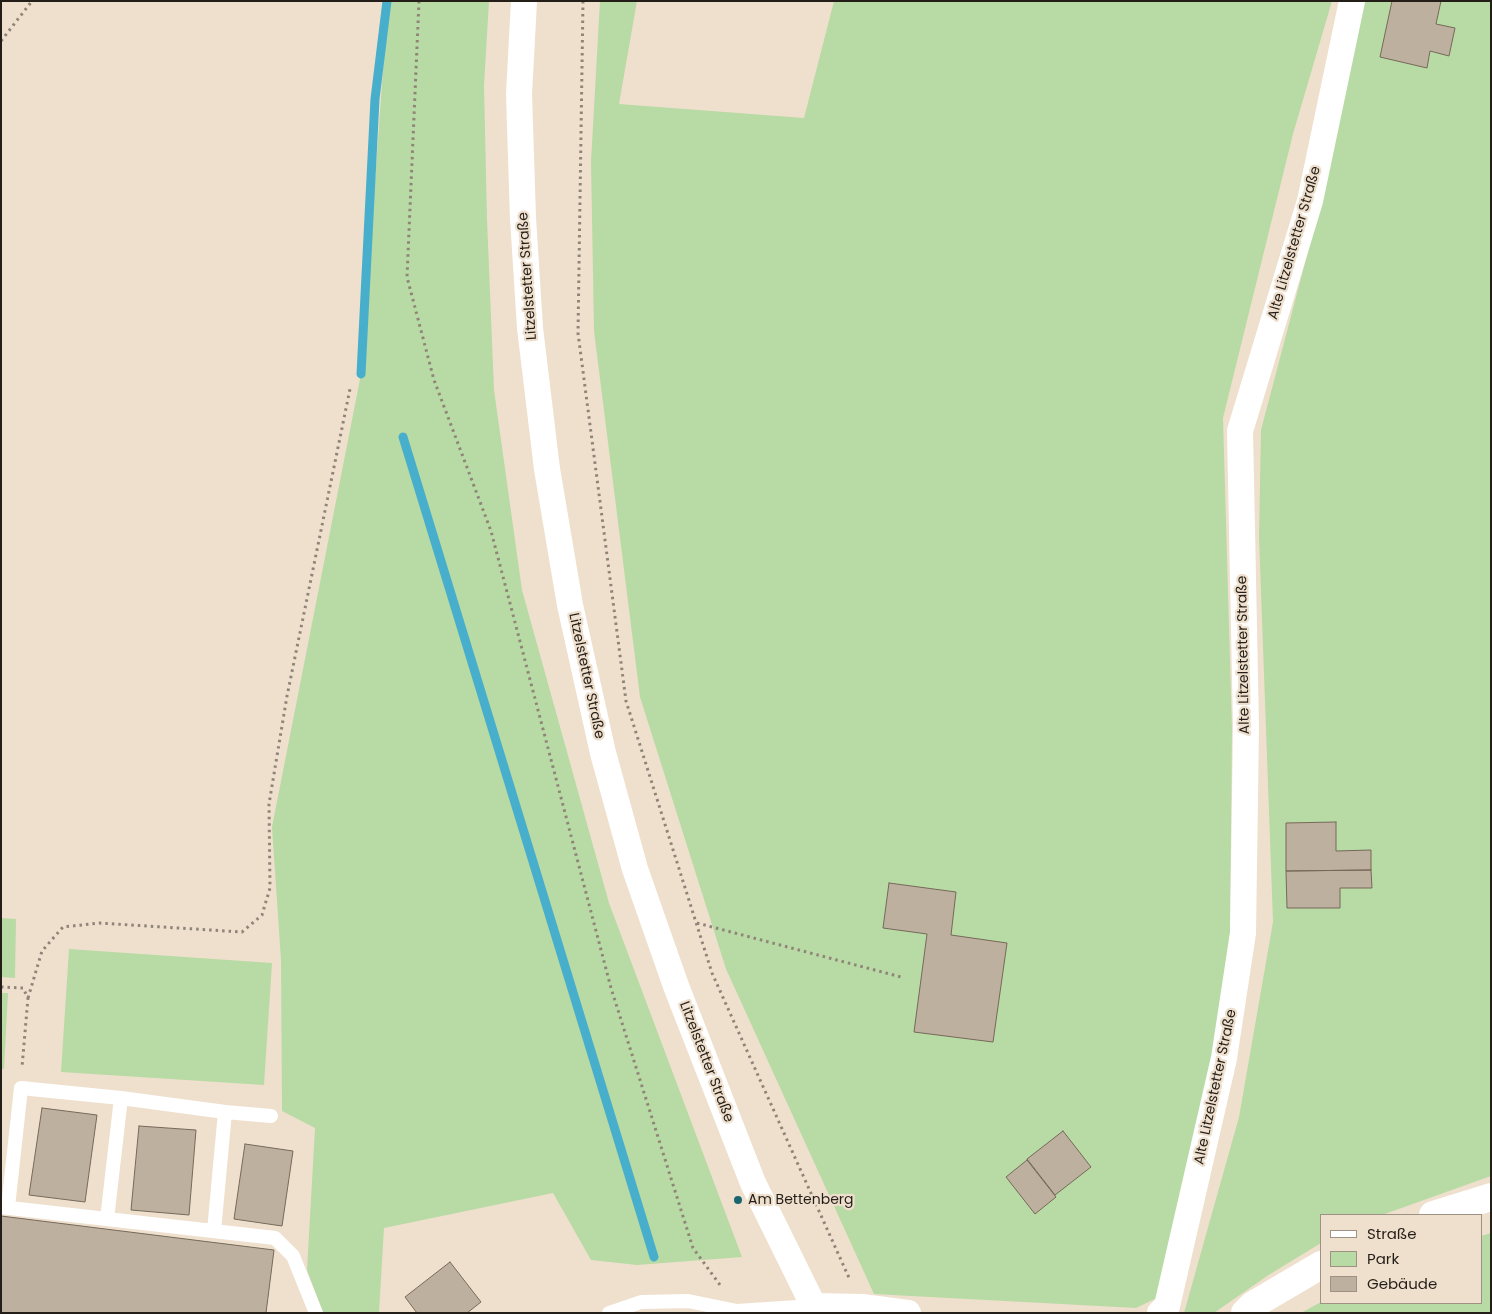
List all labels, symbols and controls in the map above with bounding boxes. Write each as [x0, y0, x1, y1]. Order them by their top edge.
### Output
street label: Alte Litzelstetter Straße [1265, 164, 1325, 322]
street label: Litzelstetter Straße [515, 211, 541, 341]
street label: Alte Litzelstetter Straße [1234, 576, 1254, 734]
street label: Litzelstetter Straße [564, 612, 608, 740]
street label: Litzelstetter Straße [675, 999, 737, 1125]
street label: Alte Litzelstetter Straße [1191, 1008, 1241, 1166]
place label: Am Bettenberg [748, 1192, 854, 1208]
marker: Am Bettenberg [732, 1194, 744, 1206]
legend [1320, 1214, 1482, 1304]
text: Straße [1367, 1223, 1417, 1244]
text: Park [1367, 1248, 1399, 1269]
text: Gebäude [1367, 1273, 1437, 1294]

